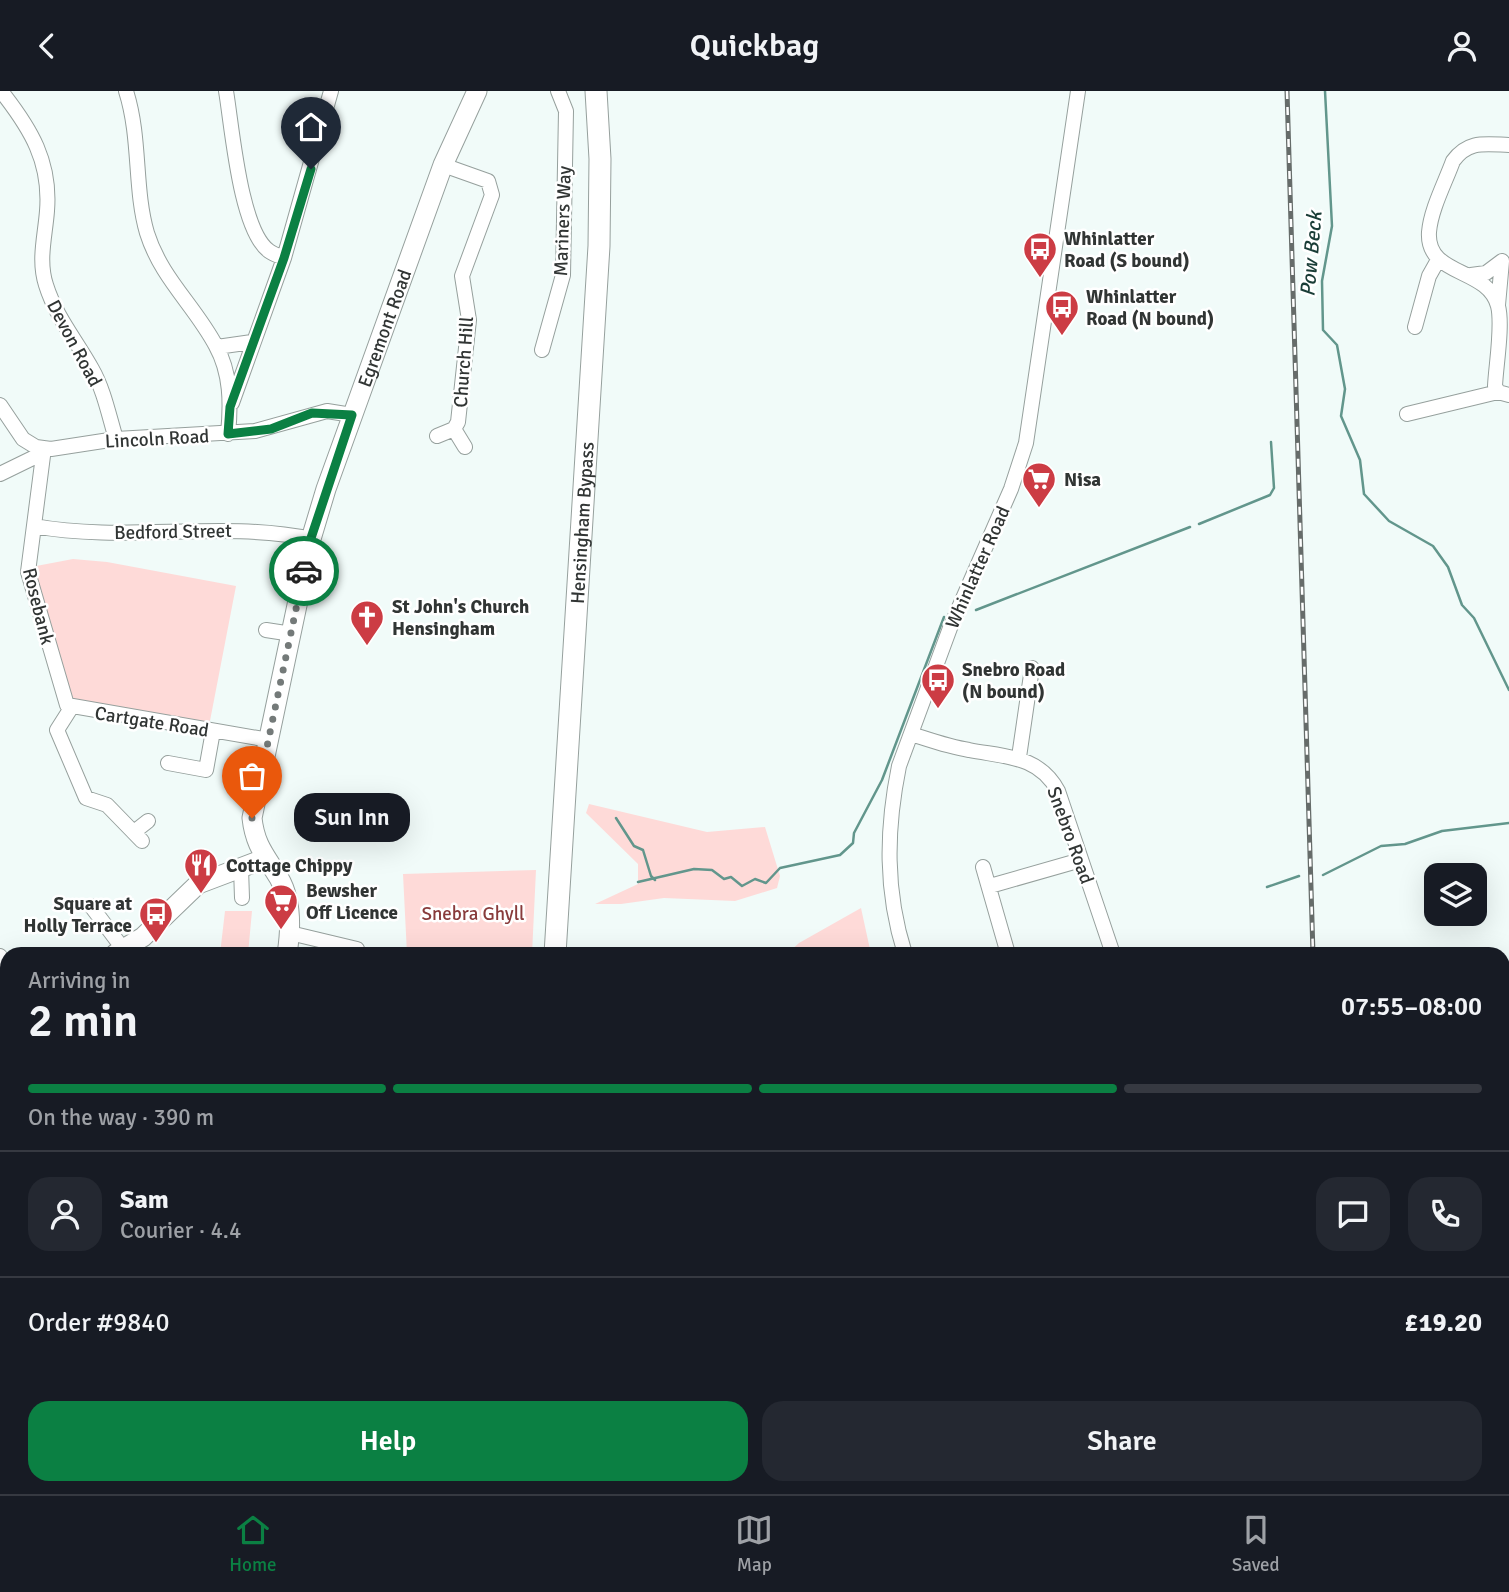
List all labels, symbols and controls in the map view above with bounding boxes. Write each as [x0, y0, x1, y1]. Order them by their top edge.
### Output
text: Quickbag [690, 26, 819, 65]
icon: back [28, 27, 66, 65]
icon: person [1443, 27, 1481, 65]
pin [281, 97, 341, 169]
icon: home [292, 108, 330, 146]
street label: Mariners Way [549, 165, 577, 277]
water label: Pow Beck [1294, 208, 1328, 298]
place label: Whinlatter Road (S bound) [1064, 227, 1190, 273]
bus stop icon: Whinlatter Road (S bound) [1021, 230, 1059, 279]
street label: Egremont Road [353, 266, 417, 391]
place label: Whinlatter Road (N bound) [1086, 285, 1214, 331]
bus stop icon: Whinlatter Road (N bound) [1043, 288, 1081, 337]
street label: Devon Road [41, 296, 107, 391]
street label: Church Hill [449, 316, 479, 408]
street label: Lincoln Road [104, 424, 210, 454]
street label: Hensingham Bypass [566, 441, 600, 605]
supermarket icon: Nisa [1020, 460, 1058, 509]
place label: Nisa [1064, 468, 1101, 492]
street label: Whinlatter Road [940, 502, 1016, 632]
street label: Bedford Street [114, 519, 232, 545]
courier [269, 536, 339, 606]
icon: car [285, 552, 323, 590]
street label: Rosebank [17, 565, 59, 648]
place label: St John's Church Hensingham [392, 595, 529, 641]
church icon: St John's Church Hensingham [348, 598, 386, 647]
place label: Snebro Road (N bound) [962, 658, 1065, 704]
bus stop icon: Snebro Road (N bound) [919, 661, 957, 710]
street label: Cartgate Road [93, 701, 211, 743]
pin [222, 746, 282, 818]
icon: bag [233, 757, 271, 795]
street label: Snebro Road [1041, 783, 1099, 887]
callout: Sun Inn [294, 793, 410, 843]
text: Sun Inn [314, 803, 390, 832]
restaurant icon: Cottage Chippy [182, 846, 220, 895]
place label: Cottage Chippy [226, 854, 353, 878]
map controls [1424, 863, 1487, 926]
button: layers [1424, 863, 1487, 926]
place label: Bewsher Off Licence [306, 879, 398, 925]
supermarket icon: Bewsher Off Licence [262, 882, 300, 931]
place label: Square at Holly Terrace [24, 892, 132, 938]
bus stop icon: Square at Holly Terrace [137, 895, 175, 944]
park label: Snebra Ghyll [421, 902, 525, 926]
text: Arriving in [28, 966, 130, 995]
text: 07:55–08:00 [1341, 991, 1482, 1023]
text: 2 min [28, 993, 138, 1049]
text: On the way · 390 m [28, 1103, 214, 1132]
button: person [28, 1177, 102, 1251]
button: chat [1316, 1177, 1390, 1251]
button: phone [1408, 1177, 1482, 1251]
text: Sam [120, 1184, 169, 1216]
text: Courier · 4.4 [120, 1216, 241, 1245]
text: Order #9840 [28, 1307, 169, 1339]
text: £19.20 [1404, 1307, 1482, 1339]
button: Help [28, 1401, 748, 1481]
button: Share [762, 1401, 1482, 1481]
tab: Home [229, 1511, 277, 1577]
tab: Map [735, 1511, 773, 1577]
tab: Saved [1232, 1511, 1280, 1577]

